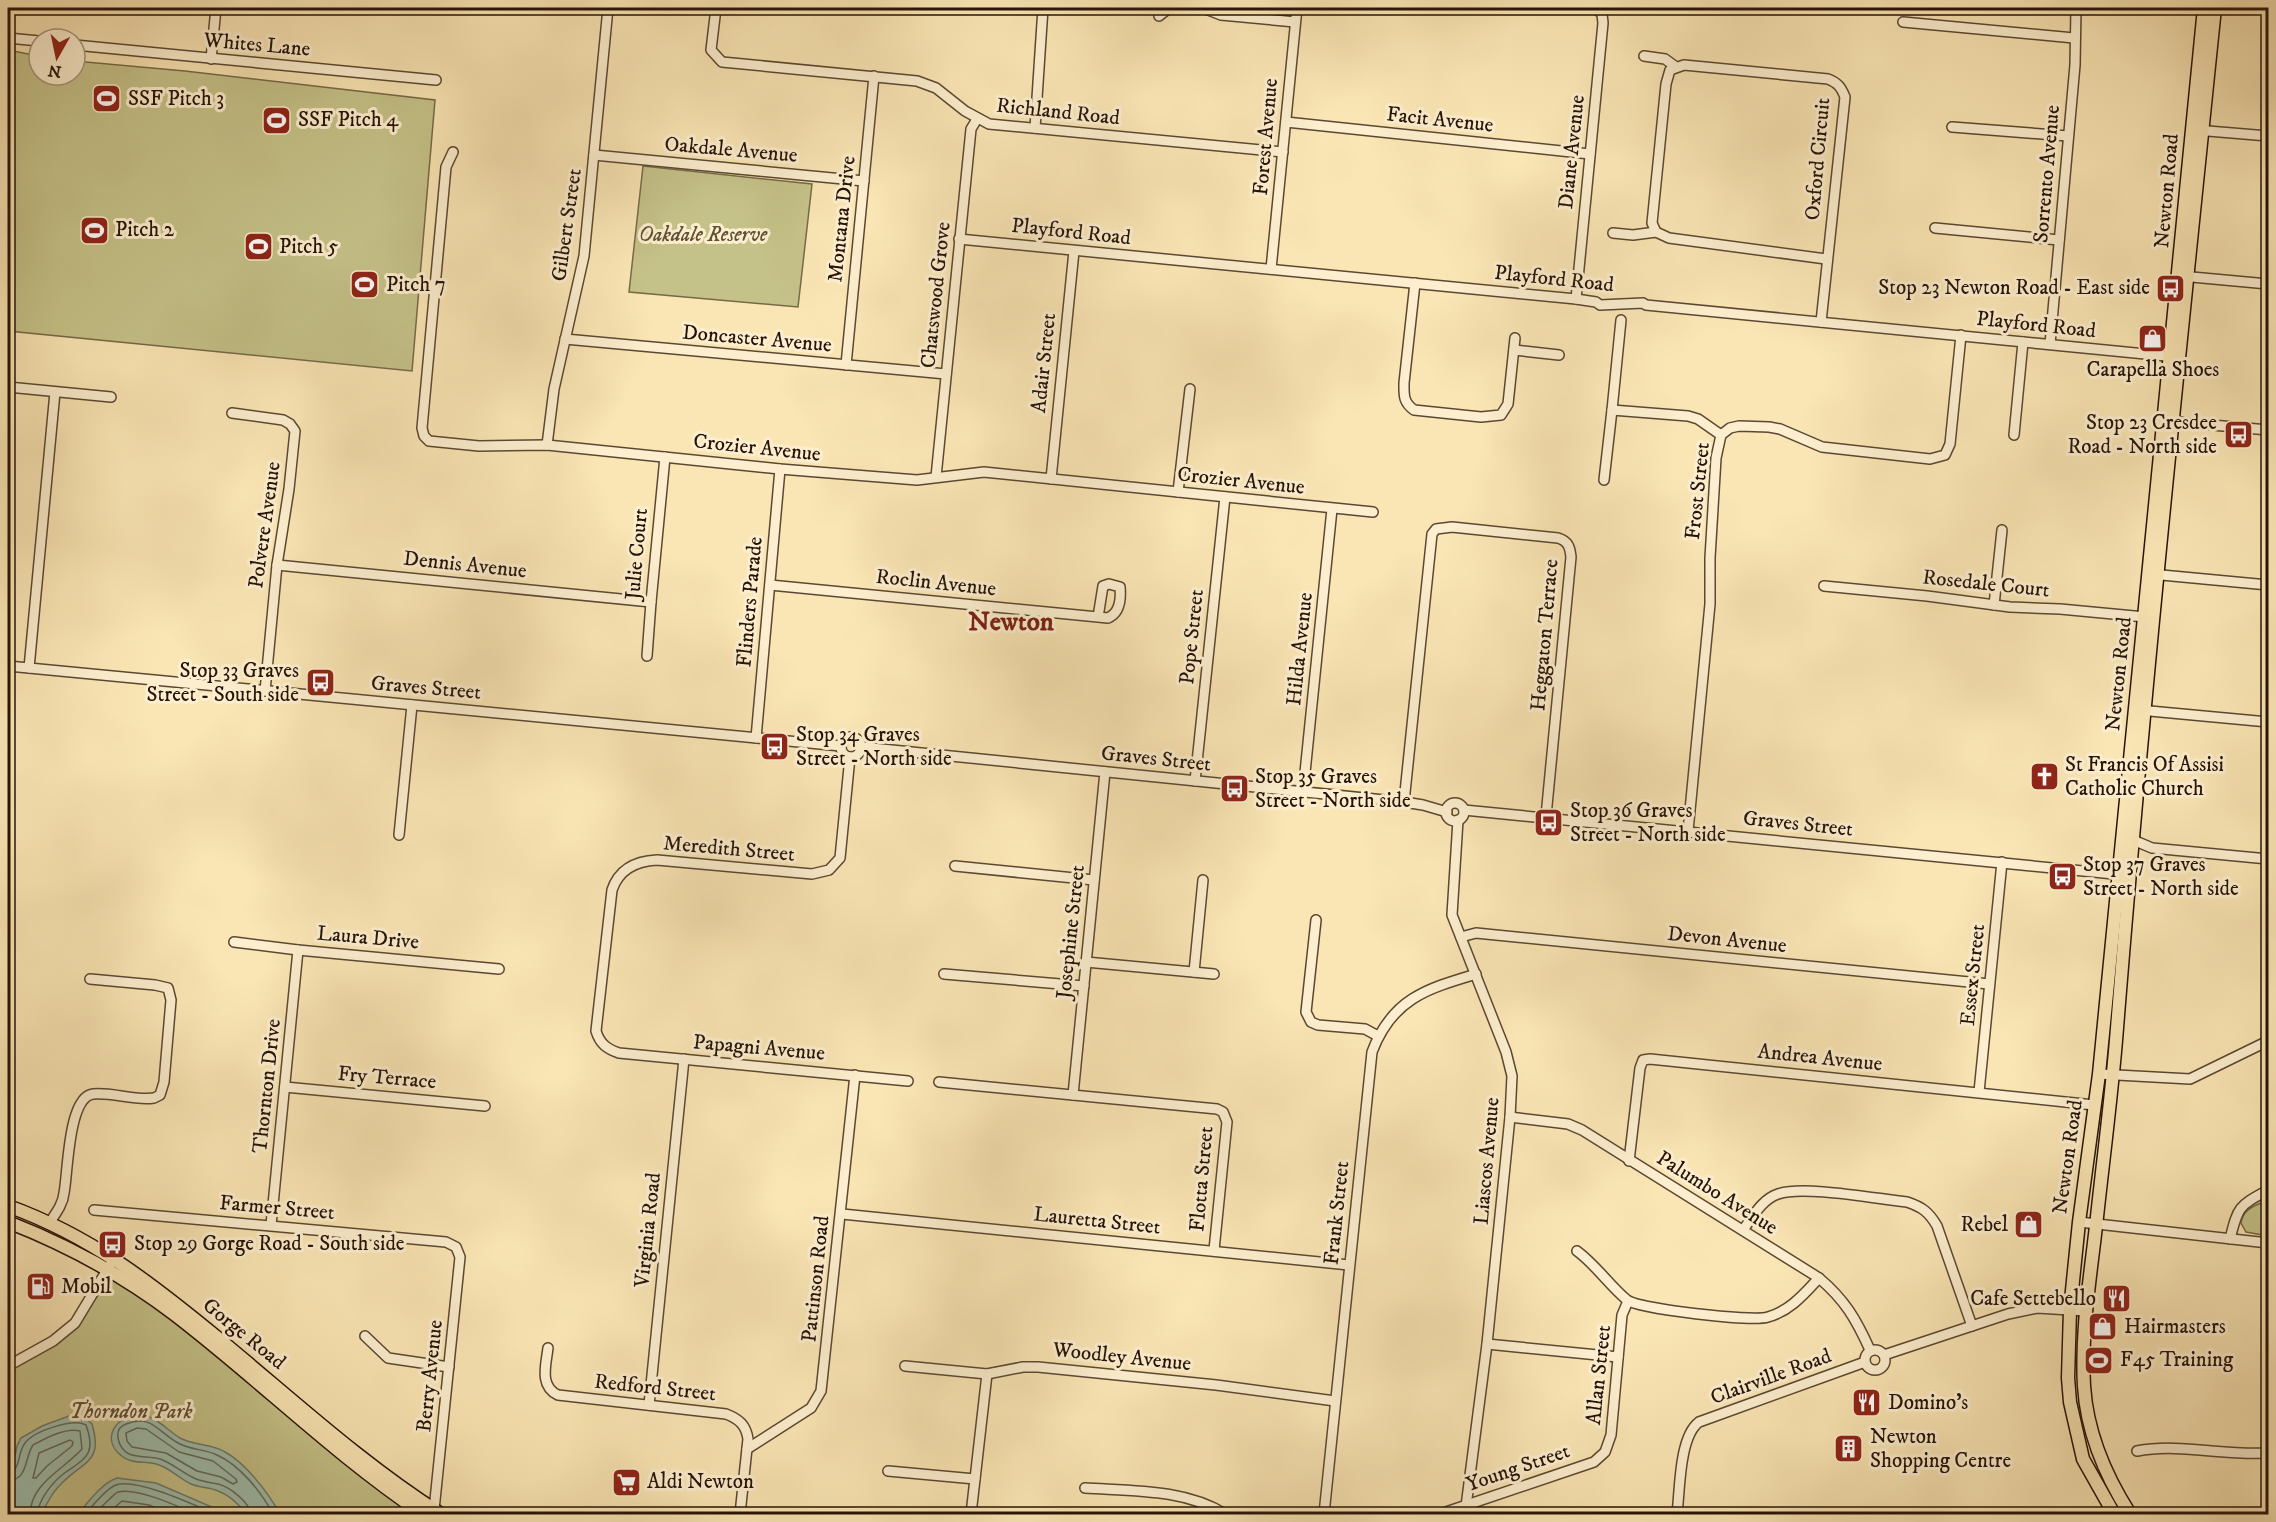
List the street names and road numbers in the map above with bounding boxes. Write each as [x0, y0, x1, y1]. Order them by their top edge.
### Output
street label: Whites Lane [202, 27, 312, 63]
street label: Forest Avenue [1248, 77, 1284, 197]
street label: Richland Road [995, 93, 1122, 131]
street label: Diane Avenue [1553, 93, 1591, 210]
street label: Oxford Circuit [1800, 96, 1836, 221]
street label: Facit Avenue [1385, 101, 1495, 139]
street label: Sorrento Avenue [2028, 104, 2066, 244]
street label: Oakdale Avenue [663, 131, 799, 169]
street label: Newton Road [2149, 132, 2185, 249]
street label: Montana Drive [822, 154, 862, 283]
street label: Gilbert Street [546, 167, 588, 283]
street label: Playford Road [1010, 213, 1133, 251]
street label: Chatswood Grove [915, 220, 957, 369]
street label: Playford Road [1493, 260, 1616, 298]
street label: Playford Road [1975, 306, 2098, 344]
street label: Adair Street [1026, 312, 1062, 414]
street label: Doncaster Avenue [681, 320, 833, 359]
street label: Crozier Avenue [692, 428, 822, 468]
street label: Frost Street [1680, 441, 1716, 541]
street label: Polvere Avenue [243, 460, 287, 590]
street label: Crozier Avenue [1176, 461, 1306, 501]
street label: Julie Court [620, 507, 654, 603]
street label: Flinders Parade [731, 535, 769, 668]
street label: Dennis Avenue [402, 546, 528, 584]
street label: Heggaton Terrace [1525, 558, 1565, 712]
street label: Roclin Avenue [875, 564, 998, 602]
street label: Rosedale Court [1921, 564, 2051, 604]
street label: Pope Street [1174, 588, 1210, 686]
street label: Hilda Avenue [1281, 591, 1319, 707]
street label: Newton Road [2100, 615, 2138, 732]
street label: Graves Street [370, 670, 482, 706]
street label: Graves Street [1100, 740, 1213, 778]
street label: Graves Street [1742, 805, 1855, 843]
street label: Meredith Street [662, 830, 796, 868]
street label: Josephine Street [1051, 863, 1091, 1002]
street label: Laura Drive [316, 921, 420, 955]
street label: Devon Avenue [1666, 921, 1788, 959]
street label: Essex Street [1955, 923, 1991, 1027]
street label: Thornton Drive [247, 1017, 287, 1154]
street label: Papagni Avenue [692, 1029, 826, 1067]
street label: Andrea Avenue [1756, 1039, 1884, 1078]
street label: Fry Terrace [337, 1061, 438, 1095]
street label: Liascos Avenue [1468, 1096, 1506, 1226]
street label: Newton Road [2047, 1098, 2089, 1216]
street label: Flotta Street [1184, 1125, 1220, 1233]
street label: Palumbo Avenue [1651, 1145, 1783, 1241]
street label: Frank Street [1319, 1160, 1355, 1266]
street label: Virginia Road [629, 1171, 667, 1290]
street label: Farmer Street [218, 1190, 336, 1226]
street label: Lauretta Street [1032, 1201, 1162, 1241]
street label: Pattinson Road [796, 1214, 836, 1344]
street label: Gorge Road [197, 1293, 291, 1376]
street label: Berry Avenue [411, 1318, 449, 1433]
street label: Allan Street [1581, 1324, 1617, 1426]
street label: Woodley Avenue [1050, 1337, 1193, 1377]
street label: Clairville Road [1707, 1343, 1835, 1411]
street label: Redford Street [593, 1369, 717, 1407]
street label: Young Street [1463, 1438, 1573, 1498]

